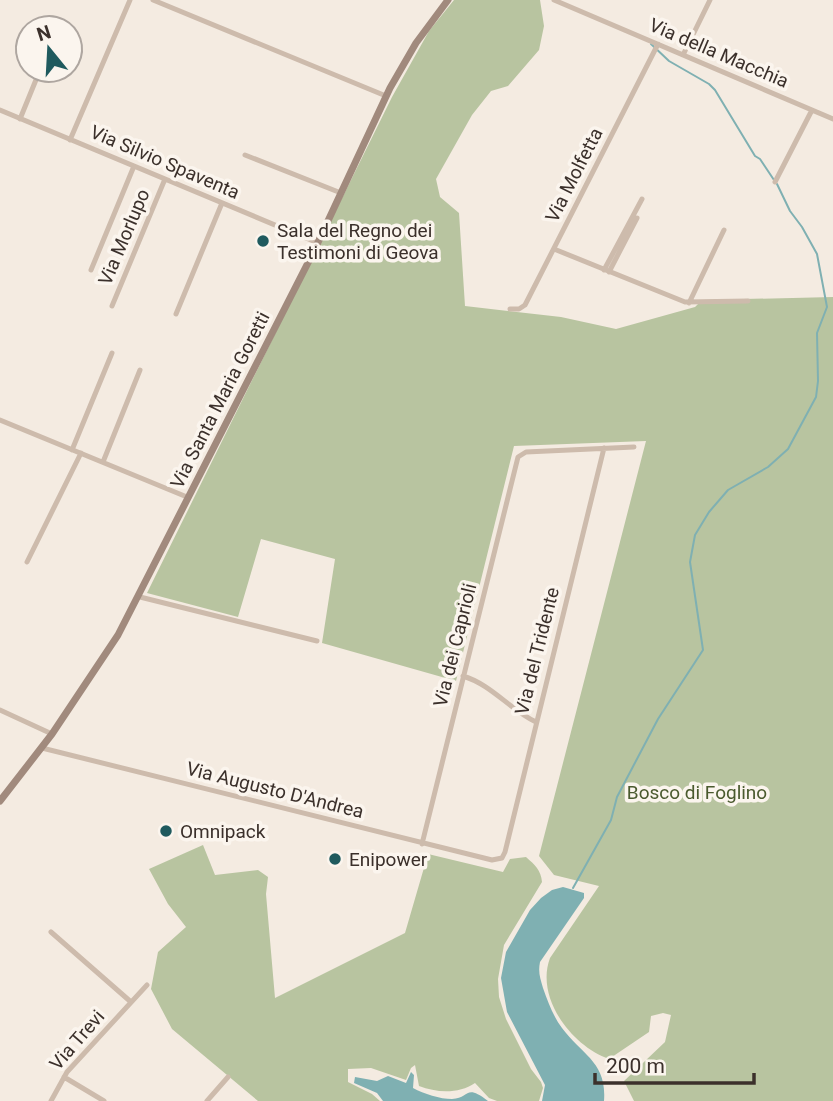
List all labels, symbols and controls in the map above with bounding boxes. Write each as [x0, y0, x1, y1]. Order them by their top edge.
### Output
street label: Via della Macchia [646, 13, 792, 93]
north arrow [14, 14, 84, 84]
text: N [34, 20, 54, 46]
street label: Via Silvio Spaventa [87, 120, 243, 204]
street label: Via Molfetta [540, 124, 608, 226]
street label: Via Morlupo [93, 185, 155, 289]
place label: Sala del Regno dei Testimoni di Geova [277, 219, 439, 264]
marker: Sala del Regno dei Testimoni di Geova [255, 233, 271, 249]
street label: Via Santa Maria Goretti [165, 308, 275, 492]
street label: Via dei Caprioli [429, 581, 481, 709]
street label: Via del Tridente [510, 585, 564, 717]
street label: Via Augusto D'Andrea [184, 757, 366, 823]
park label: Bosco di Foglino [627, 781, 767, 804]
place label: Omnipack [180, 820, 266, 843]
marker: Omnipack [158, 823, 174, 839]
place label: Enipower [349, 848, 428, 871]
marker: Enipower [327, 851, 343, 867]
street label: Via Trevi [45, 1005, 109, 1075]
scale bar [595, 1042, 754, 1086]
text: 200 m [606, 1054, 665, 1078]

